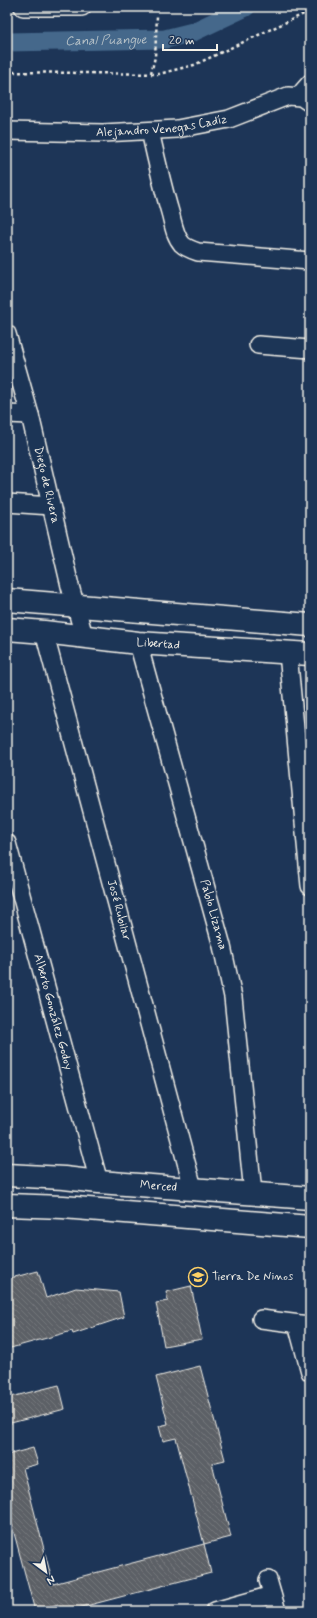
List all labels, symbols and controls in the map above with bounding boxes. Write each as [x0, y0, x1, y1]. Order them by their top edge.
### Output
scale bar [163, 26, 217, 52]
water label: Canal Puangue [65, 31, 148, 49]
text: 20 m [169, 33, 195, 49]
street label: Alejandro Venegas Cadíz [96, 112, 229, 141]
street label: Diego de Rivera [30, 445, 63, 525]
street label: Libertad [136, 635, 180, 654]
street label: José Rubilar [103, 878, 134, 943]
street label: Pablo Lizama [196, 878, 231, 951]
street label: Alberto González Godoy [29, 952, 76, 1072]
street label: Merced [139, 1177, 178, 1196]
school or university icon: Tierra De Ninos [187, 1266, 209, 1288]
place label: Tierra De Ninos [212, 1269, 294, 1285]
north arrow [26, 1552, 66, 1592]
text: N [44, 1572, 58, 1588]

